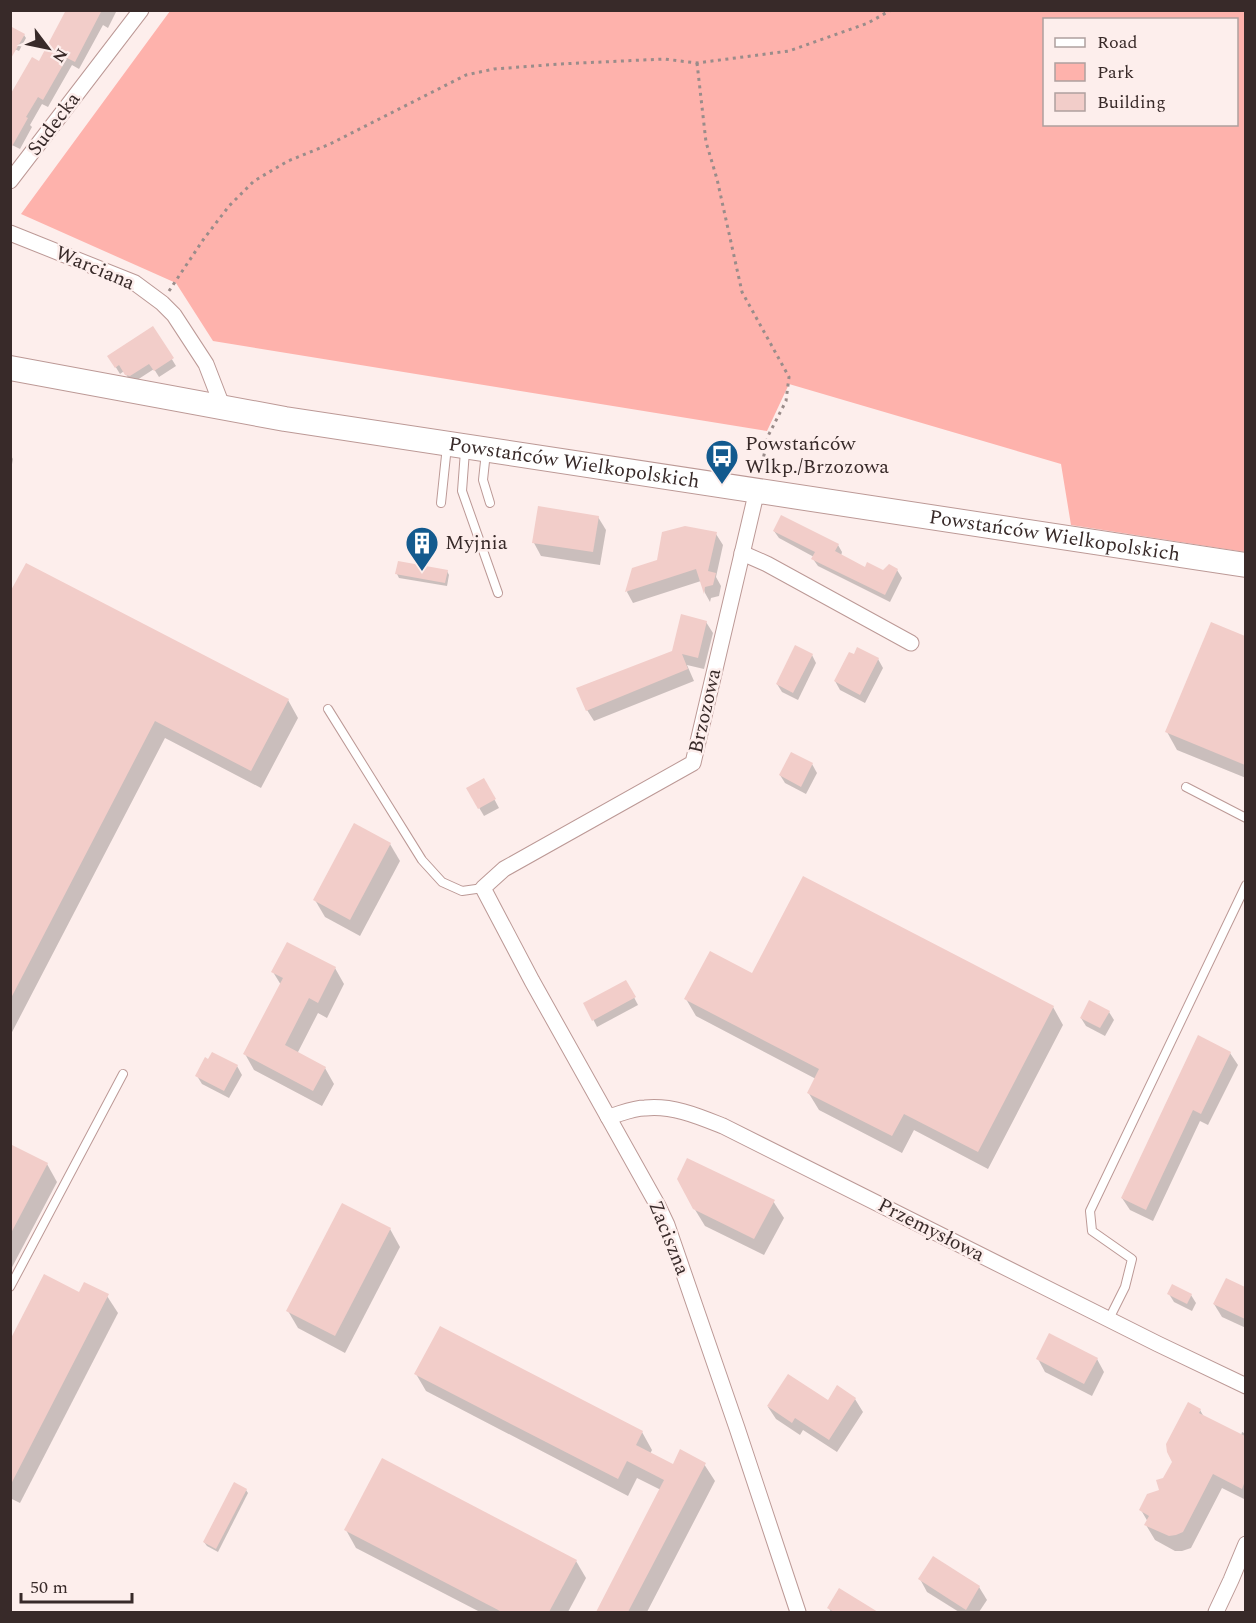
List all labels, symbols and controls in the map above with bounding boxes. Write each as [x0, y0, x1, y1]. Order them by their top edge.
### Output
north arrow [18, 18, 78, 78]
legend [1043, 18, 1238, 126]
text: Road [1097, 29, 1138, 56]
text: N [46, 44, 74, 67]
text: Park [1097, 59, 1134, 86]
street label: Sudecka [20, 86, 88, 162]
text: Building [1097, 89, 1166, 116]
street label: Warciana [51, 238, 140, 298]
street label: Powstańców Wielkopolskich [446, 429, 702, 497]
place label: Powstańców Wlkp./Brzozowa [745, 429, 889, 482]
bus stop icon: Powstańców Wlkp./Brzozowa [704, 438, 740, 485]
street label: Powstańców Wielkopolskich [927, 502, 1182, 570]
building icon: Myjnia [404, 525, 440, 572]
place label: Myjnia [445, 528, 508, 558]
street label: Brzozowa [681, 665, 729, 756]
street label: Przemysłowa [872, 1190, 990, 1270]
street label: Zaciszna [640, 1196, 698, 1280]
scale bar [21, 1566, 132, 1604]
text: 50 m [30, 1574, 68, 1601]

